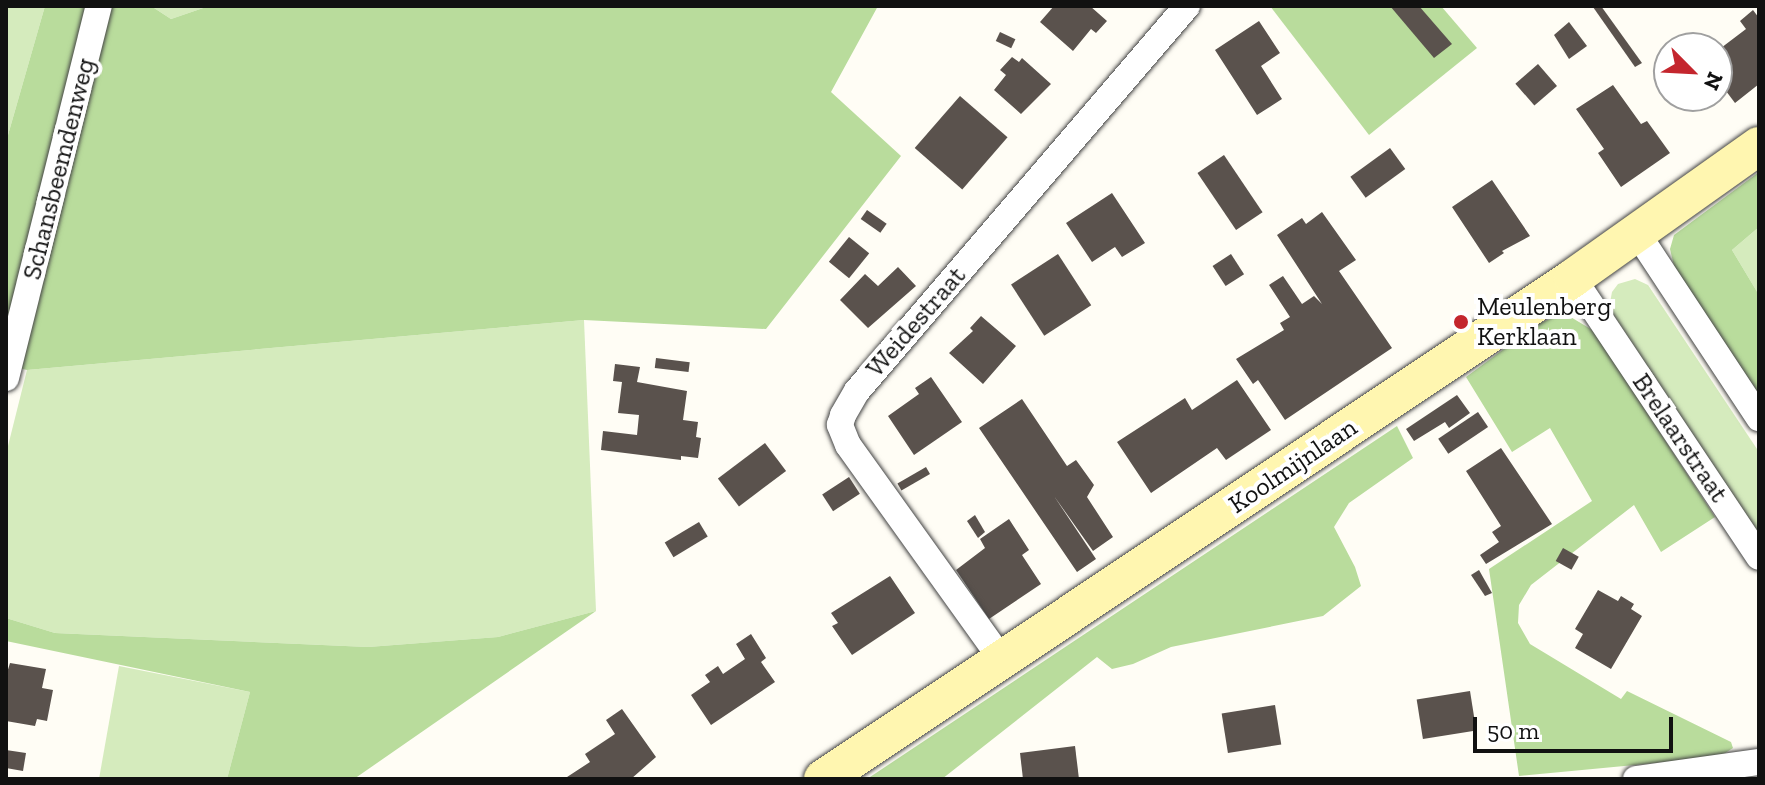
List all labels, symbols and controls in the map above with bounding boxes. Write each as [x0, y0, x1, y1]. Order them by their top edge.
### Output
north arrow [1653, 32, 1733, 112]
street label: Schansbeemdenweg [16, 55, 102, 283]
text: N [1698, 68, 1729, 94]
street label: Weidestraat [860, 261, 972, 383]
place label: Meulenberg Kerklaan [1477, 291, 1611, 352]
marker: Meulenberg Kerklaan [1452, 313, 1470, 331]
street label: Brelaarstraat [1626, 368, 1734, 508]
street label: Koolmijnlaan [1223, 412, 1363, 520]
scale bar [1477, 701, 1677, 751]
text: 50 m [1487, 716, 1539, 745]

